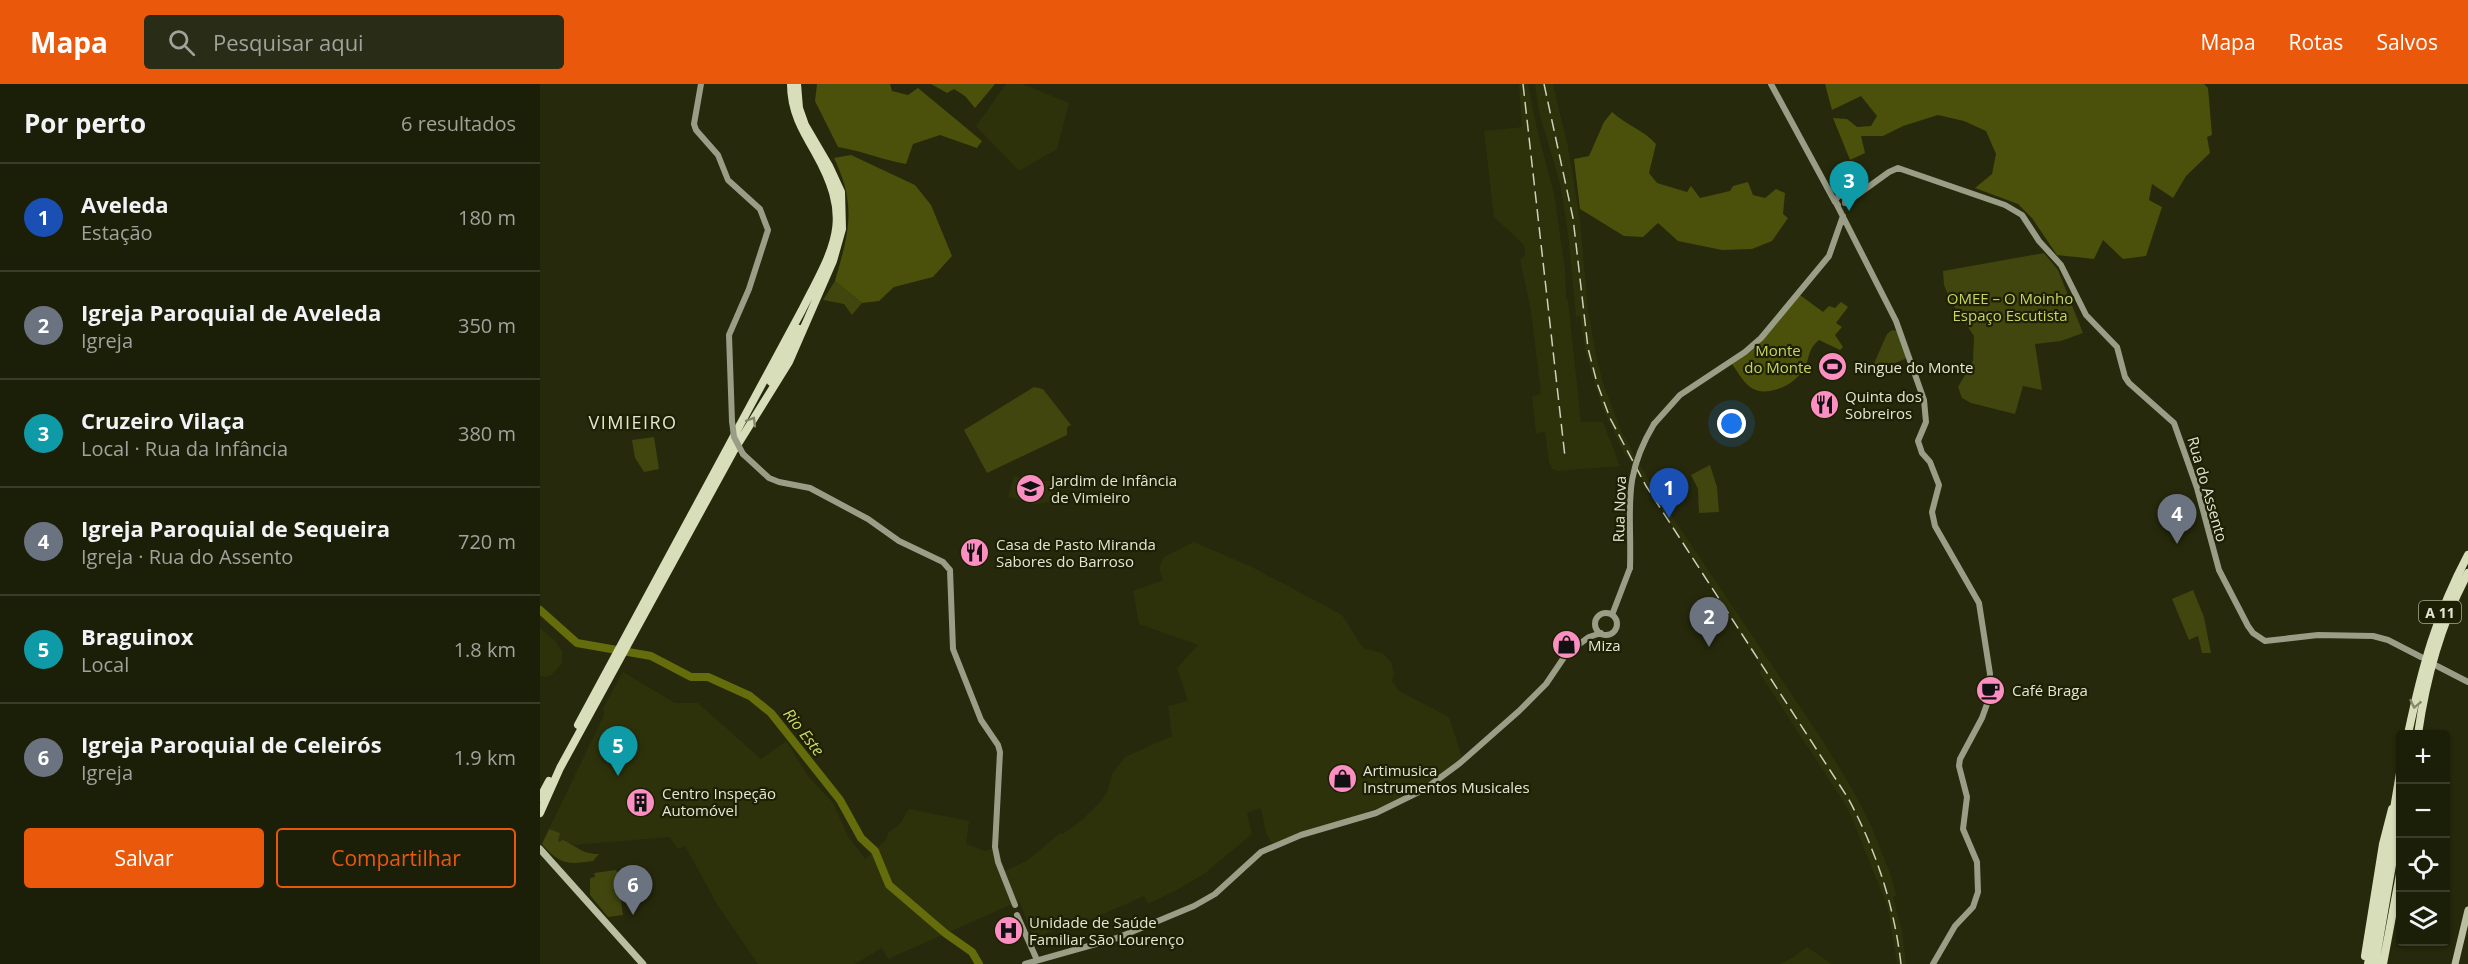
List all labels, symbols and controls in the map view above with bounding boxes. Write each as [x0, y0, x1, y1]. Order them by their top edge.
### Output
search box [144, 15, 564, 69]
text: Mapa [30, 23, 108, 61]
icon: search [165, 26, 198, 59]
text: Pesquisar aqui [213, 27, 364, 57]
text: Mapa [2201, 28, 2256, 56]
text: Rotas [2289, 28, 2343, 56]
text: Salvos [2376, 28, 2438, 56]
text: Por perto [24, 105, 146, 141]
text: 6 resultados [401, 110, 516, 137]
pin: 3 [1830, 162, 1868, 211]
text: Aveleda [81, 189, 169, 219]
text: 1 [38, 204, 49, 231]
text: 180 m [458, 204, 516, 231]
text: Estação [81, 219, 153, 246]
park label: OMEE – O Moinho Espaço Escutista [1947, 288, 2073, 325]
text: Igreja Paroquial de Aveleda [81, 297, 381, 327]
text: 2 [38, 312, 49, 339]
text: 350 m [458, 312, 516, 339]
text: Igreja [81, 327, 133, 354]
park label: Monte do Monte [1744, 340, 1812, 377]
sports icon: Ringue do Monte [1817, 351, 1849, 383]
place label: Ringue do Monte [1854, 357, 1974, 377]
place label: Quinta dos Sobreiros [1845, 386, 1922, 423]
restaurant icon: Quinta dos Sobreiros [1808, 389, 1840, 421]
text: Cruzeiro Vilaça [81, 405, 245, 435]
your location [1717, 409, 1746, 438]
district label: VIMIEIRO [588, 410, 678, 434]
one-way arrow [744, 417, 756, 427]
text: 3 [38, 420, 49, 447]
text: 380 m [458, 420, 516, 447]
street label: Rua do Assento [2183, 434, 2233, 544]
text: Local · Rua da Infância [81, 435, 288, 462]
pin: 1 [1650, 468, 1688, 518]
place label: Jardim de Infância de Vimieiro [1049, 470, 1177, 507]
school or university icon: Jardim de Infância de Vimieiro [1014, 473, 1046, 505]
street label: Rua Nova [1608, 475, 1630, 543]
pin: 4 [2158, 494, 2196, 544]
text: Igreja Paroquial de Sequeira [81, 513, 390, 543]
text: 4 [38, 528, 49, 555]
text: 720 m [458, 528, 516, 555]
place label: Casa de Pasto Miranda Sabores do Barroso [996, 534, 1156, 571]
restaurant icon: Casa de Pasto Miranda Sabores do Barroso [959, 537, 991, 569]
text: Igreja · Rua do Assento [81, 543, 293, 570]
pin: 2 [1690, 598, 1728, 647]
road number: A 11 [2419, 601, 2461, 623]
text: Braguinox [81, 621, 193, 651]
shop icon: Miza [1551, 629, 1583, 661]
place label: Miza [1588, 635, 1621, 655]
text: 5 [38, 636, 49, 663]
text: 1.8 km [454, 636, 516, 663]
text: Local [81, 651, 129, 678]
cafe icon: Café Braga [1975, 674, 2007, 706]
place label: Café Braga [2012, 680, 2088, 700]
one-way arrow [2409, 699, 2422, 709]
water label: Rio Este [778, 704, 830, 760]
pin: 5 [598, 726, 638, 776]
text: Igreja Paroquial de Celeirós [81, 729, 382, 759]
map controls [2396, 730, 2450, 946]
button: + [2396, 730, 2450, 784]
text: 6 [38, 744, 49, 771]
text: 1.9 km [454, 744, 516, 771]
text: Igreja [81, 759, 133, 786]
place label: Artimusica Instrumentos Musicales [1363, 760, 1530, 797]
shop icon: Artimusica Instrumentos Musicales [1326, 763, 1358, 795]
place label: Centro Inspeção Automóvel [662, 783, 776, 820]
button: − [2396, 784, 2450, 838]
building icon: Centro Inspeção Automóvel [625, 786, 657, 818]
button: Salvar [24, 828, 264, 888]
button: Compartilhar [276, 828, 516, 888]
button: locate [2396, 838, 2450, 892]
pin: 6 [614, 866, 652, 915]
button: layers [2396, 892, 2450, 946]
place label: Unidade de Saúde Familiar São Lourenço [1029, 912, 1184, 949]
hospital icon: Unidade de Saúde Familiar São Lourenço [992, 915, 1024, 947]

